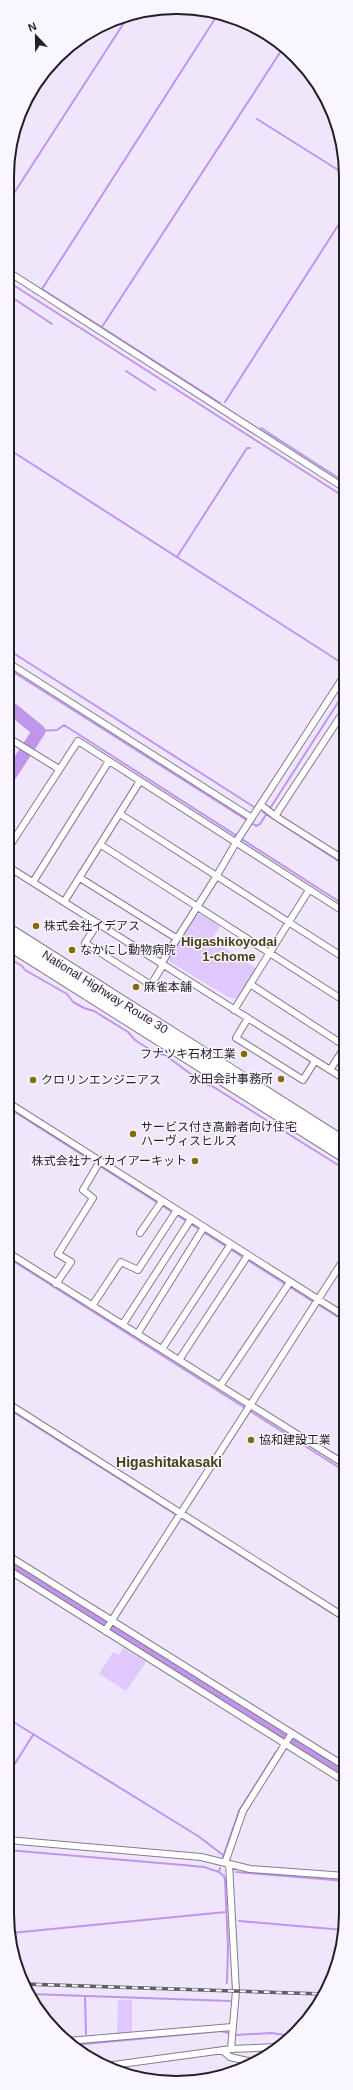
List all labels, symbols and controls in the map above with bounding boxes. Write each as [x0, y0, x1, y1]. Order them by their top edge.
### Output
north arrow [16, 16, 56, 56]
text: N [26, 20, 38, 34]
place label: 株式会社イデアス [44, 919, 140, 933]
marker: 株式会社イデアス [31, 921, 41, 931]
district label: Higashikoyodai 1-chome [181, 934, 277, 964]
place label: なかにし動物病院 [80, 943, 176, 957]
marker: なかにし動物病院 [67, 945, 77, 955]
street label: National Highway Route 30 [40, 948, 171, 1037]
place label: 麻雀本舗 [144, 980, 192, 994]
marker: 麻雀本舗 [131, 982, 141, 992]
place label: フナツキ石材工業 [140, 1047, 236, 1061]
marker: フナツキ石材工業 [239, 1049, 249, 1059]
place label: 水田会計事務所 [189, 1072, 273, 1086]
place label: クロリンエンジニアス [41, 1073, 161, 1087]
marker: 水田会計事務所 [276, 1074, 286, 1084]
marker: クロリンエンジニアス [28, 1075, 38, 1085]
place label: サービス付き高齢者向け住宅 ハーヴィスヒルズ [141, 1120, 297, 1148]
marker: サービス付き高齢者向け住宅 ハーヴィスヒルズ [128, 1129, 138, 1139]
place label: 株式会社ナイカイアーキット [32, 1154, 187, 1168]
marker: 株式会社ナイカイアーキット [190, 1156, 200, 1166]
place label: 協和建設工業 [259, 1433, 331, 1447]
marker: 協和建設工業 [246, 1435, 256, 1445]
district label: Higashitakasaki [116, 1454, 222, 1470]

